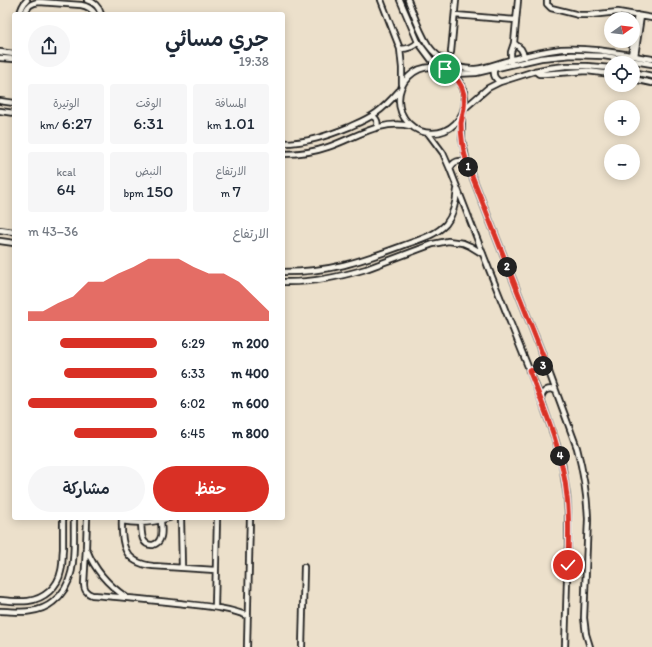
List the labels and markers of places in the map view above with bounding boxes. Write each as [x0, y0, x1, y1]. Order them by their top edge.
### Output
pin [428, 52, 462, 86]
pin: 1 [458, 157, 478, 177]
pin: 2 [497, 257, 517, 277]
pin: 3 [533, 356, 553, 376]
pin: 4 [550, 446, 570, 466]
pin [551, 548, 585, 582]

